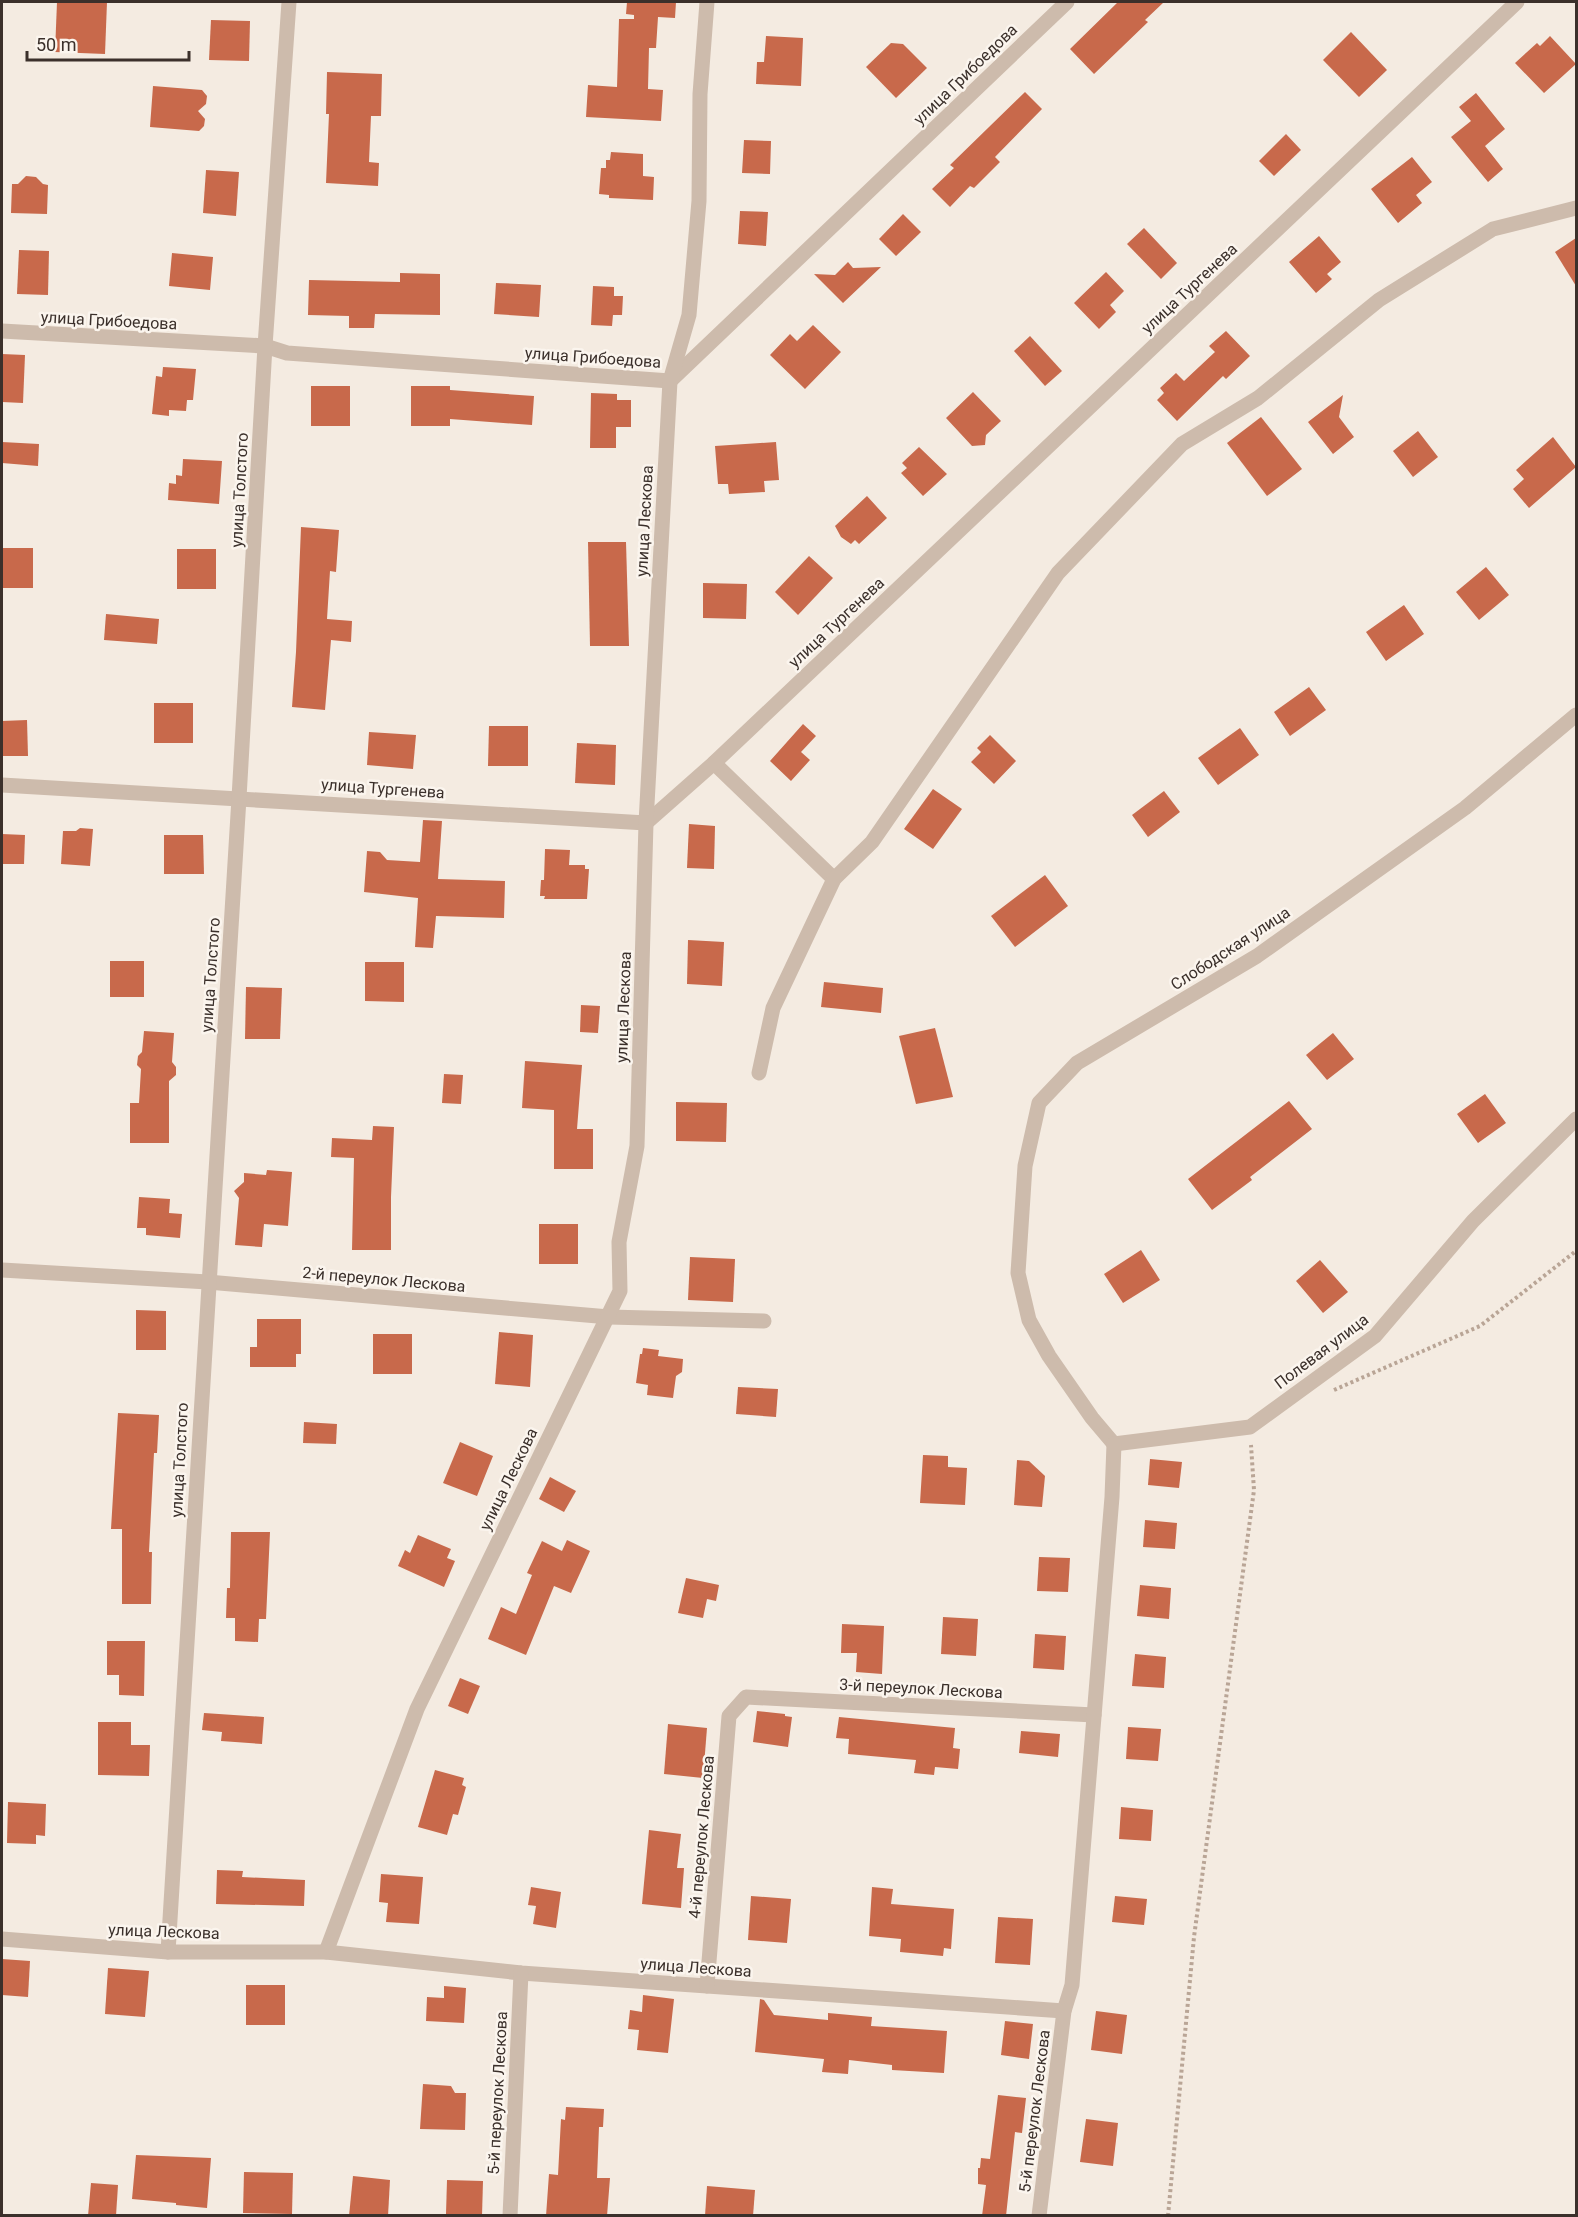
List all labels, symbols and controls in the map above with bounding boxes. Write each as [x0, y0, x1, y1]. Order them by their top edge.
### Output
street label: улица Грибоедова [910, 20, 1021, 129]
scale bar [27, 24, 189, 62]
text: 50 m [36, 34, 76, 55]
street label: улица Тургенева [1138, 239, 1241, 338]
street label: улица Грибоедова [40, 307, 178, 334]
street label: улица Грибоедова [524, 343, 662, 372]
street label: улица Толстого [227, 432, 252, 548]
street label: улица Лескова [632, 465, 657, 577]
street label: улица Тургенева [785, 573, 888, 672]
street label: улица Тургенева [321, 775, 445, 802]
street label: Слободская улица [1167, 903, 1293, 994]
street label: улица Толстого [197, 917, 224, 1033]
street label: улица Лескова [612, 951, 635, 1063]
street label: 2-й переулок Лескова [302, 1263, 466, 1296]
street label: Полевая улица [1271, 1310, 1372, 1393]
street label: улица Толстого [167, 1402, 192, 1518]
street label: улица Лескова [475, 1425, 541, 1534]
street label: 3-й переулок Лескова [839, 1675, 1003, 1702]
street label: 4-й переулок Лескова [685, 1755, 718, 1919]
street label: улица Лескова [108, 1920, 220, 1943]
street label: улица Лескова [640, 1954, 752, 1981]
street label: 5-й переулок Лескова [484, 2011, 511, 2175]
street label: 5-й переулок Лескова [1015, 2029, 1054, 2193]

